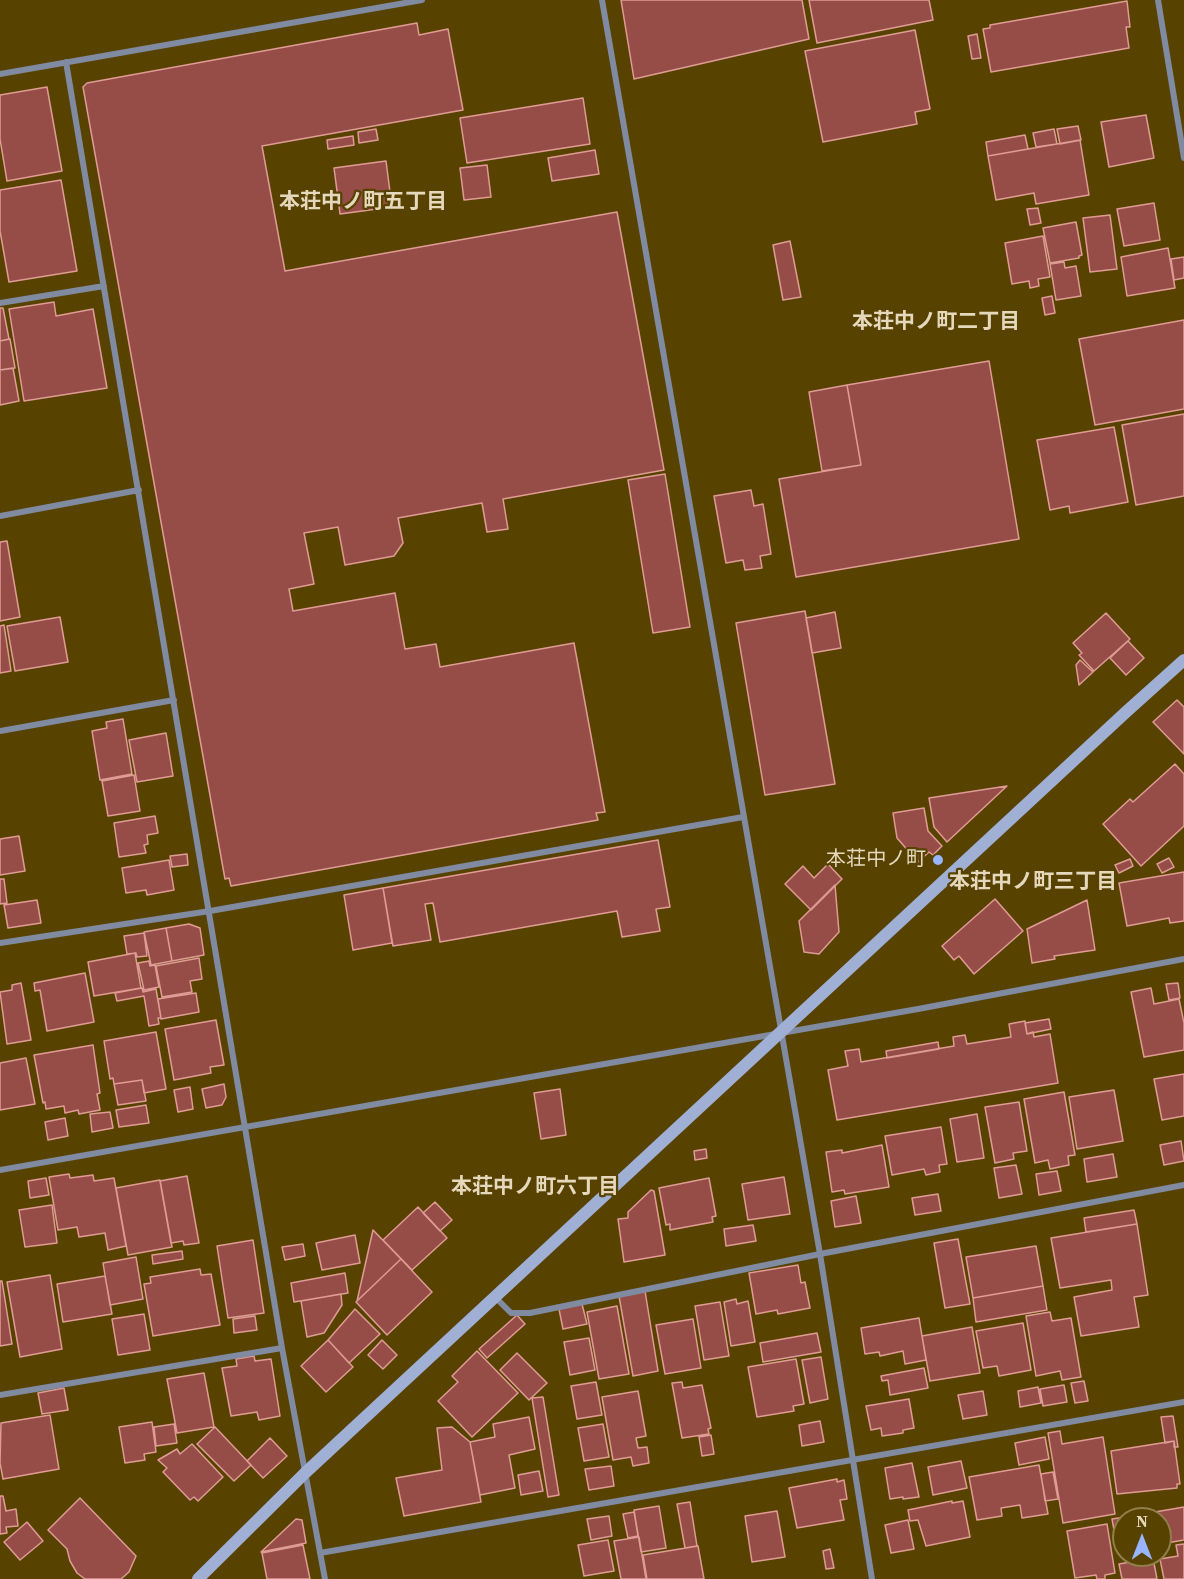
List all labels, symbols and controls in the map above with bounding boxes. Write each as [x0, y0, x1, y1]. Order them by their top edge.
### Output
district label: 本荘中ノ町五丁目 [279, 190, 447, 216]
district label: 本荘中ノ町二丁目 [852, 310, 1020, 336]
place label: 本荘中ノ町 [826, 848, 926, 872]
marker: 本荘中ノ町 [931, 853, 945, 867]
district label: 本荘中ノ町三丁目 [949, 870, 1117, 896]
district label: 本荘中ノ町六丁目 [451, 1175, 619, 1201]
north arrow [1112, 1507, 1172, 1567]
text: N [1136, 1510, 1148, 1532]

